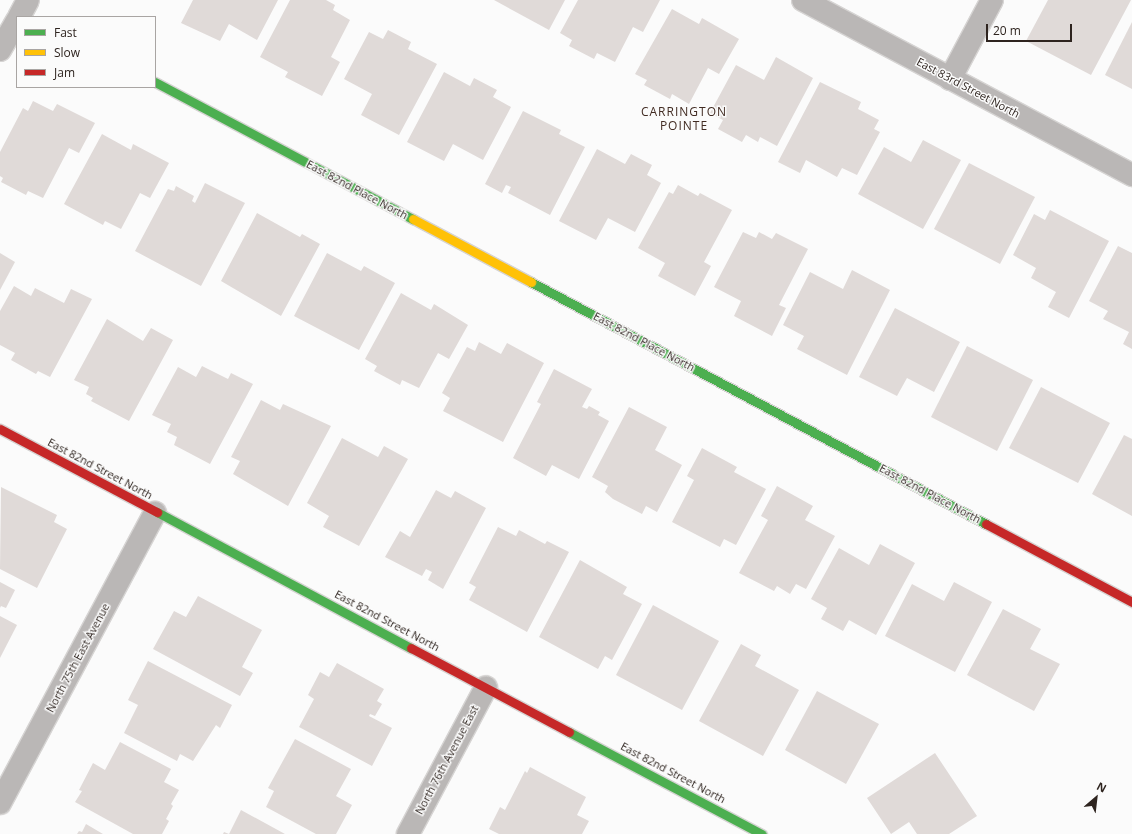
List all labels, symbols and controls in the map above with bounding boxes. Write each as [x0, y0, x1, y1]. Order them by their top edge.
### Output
legend [16, 16, 156, 88]
scale bar [988, 16, 1074, 42]
text: 20 m [993, 22, 1021, 39]
text: Fast [54, 24, 77, 41]
text: Slow [54, 44, 80, 61]
street label: East 83rd Street North [914, 55, 1022, 121]
text: Jam [54, 64, 75, 81]
district label: CARRINGTON POINTE [641, 105, 727, 133]
street label: East 82nd Place North [304, 158, 410, 222]
street label: East 82nd Place North [591, 310, 697, 374]
street label: East 82nd Street North [45, 436, 155, 502]
street label: East 82nd Place North [877, 462, 983, 526]
street label: East 82nd Street North [332, 588, 442, 654]
street label: North 75th East Avenue [44, 601, 112, 715]
street label: North 76th Avenue East [413, 703, 481, 817]
street label: East 82nd Street North [618, 740, 728, 806]
north arrow [1076, 778, 1116, 818]
text: N [1094, 778, 1109, 796]

